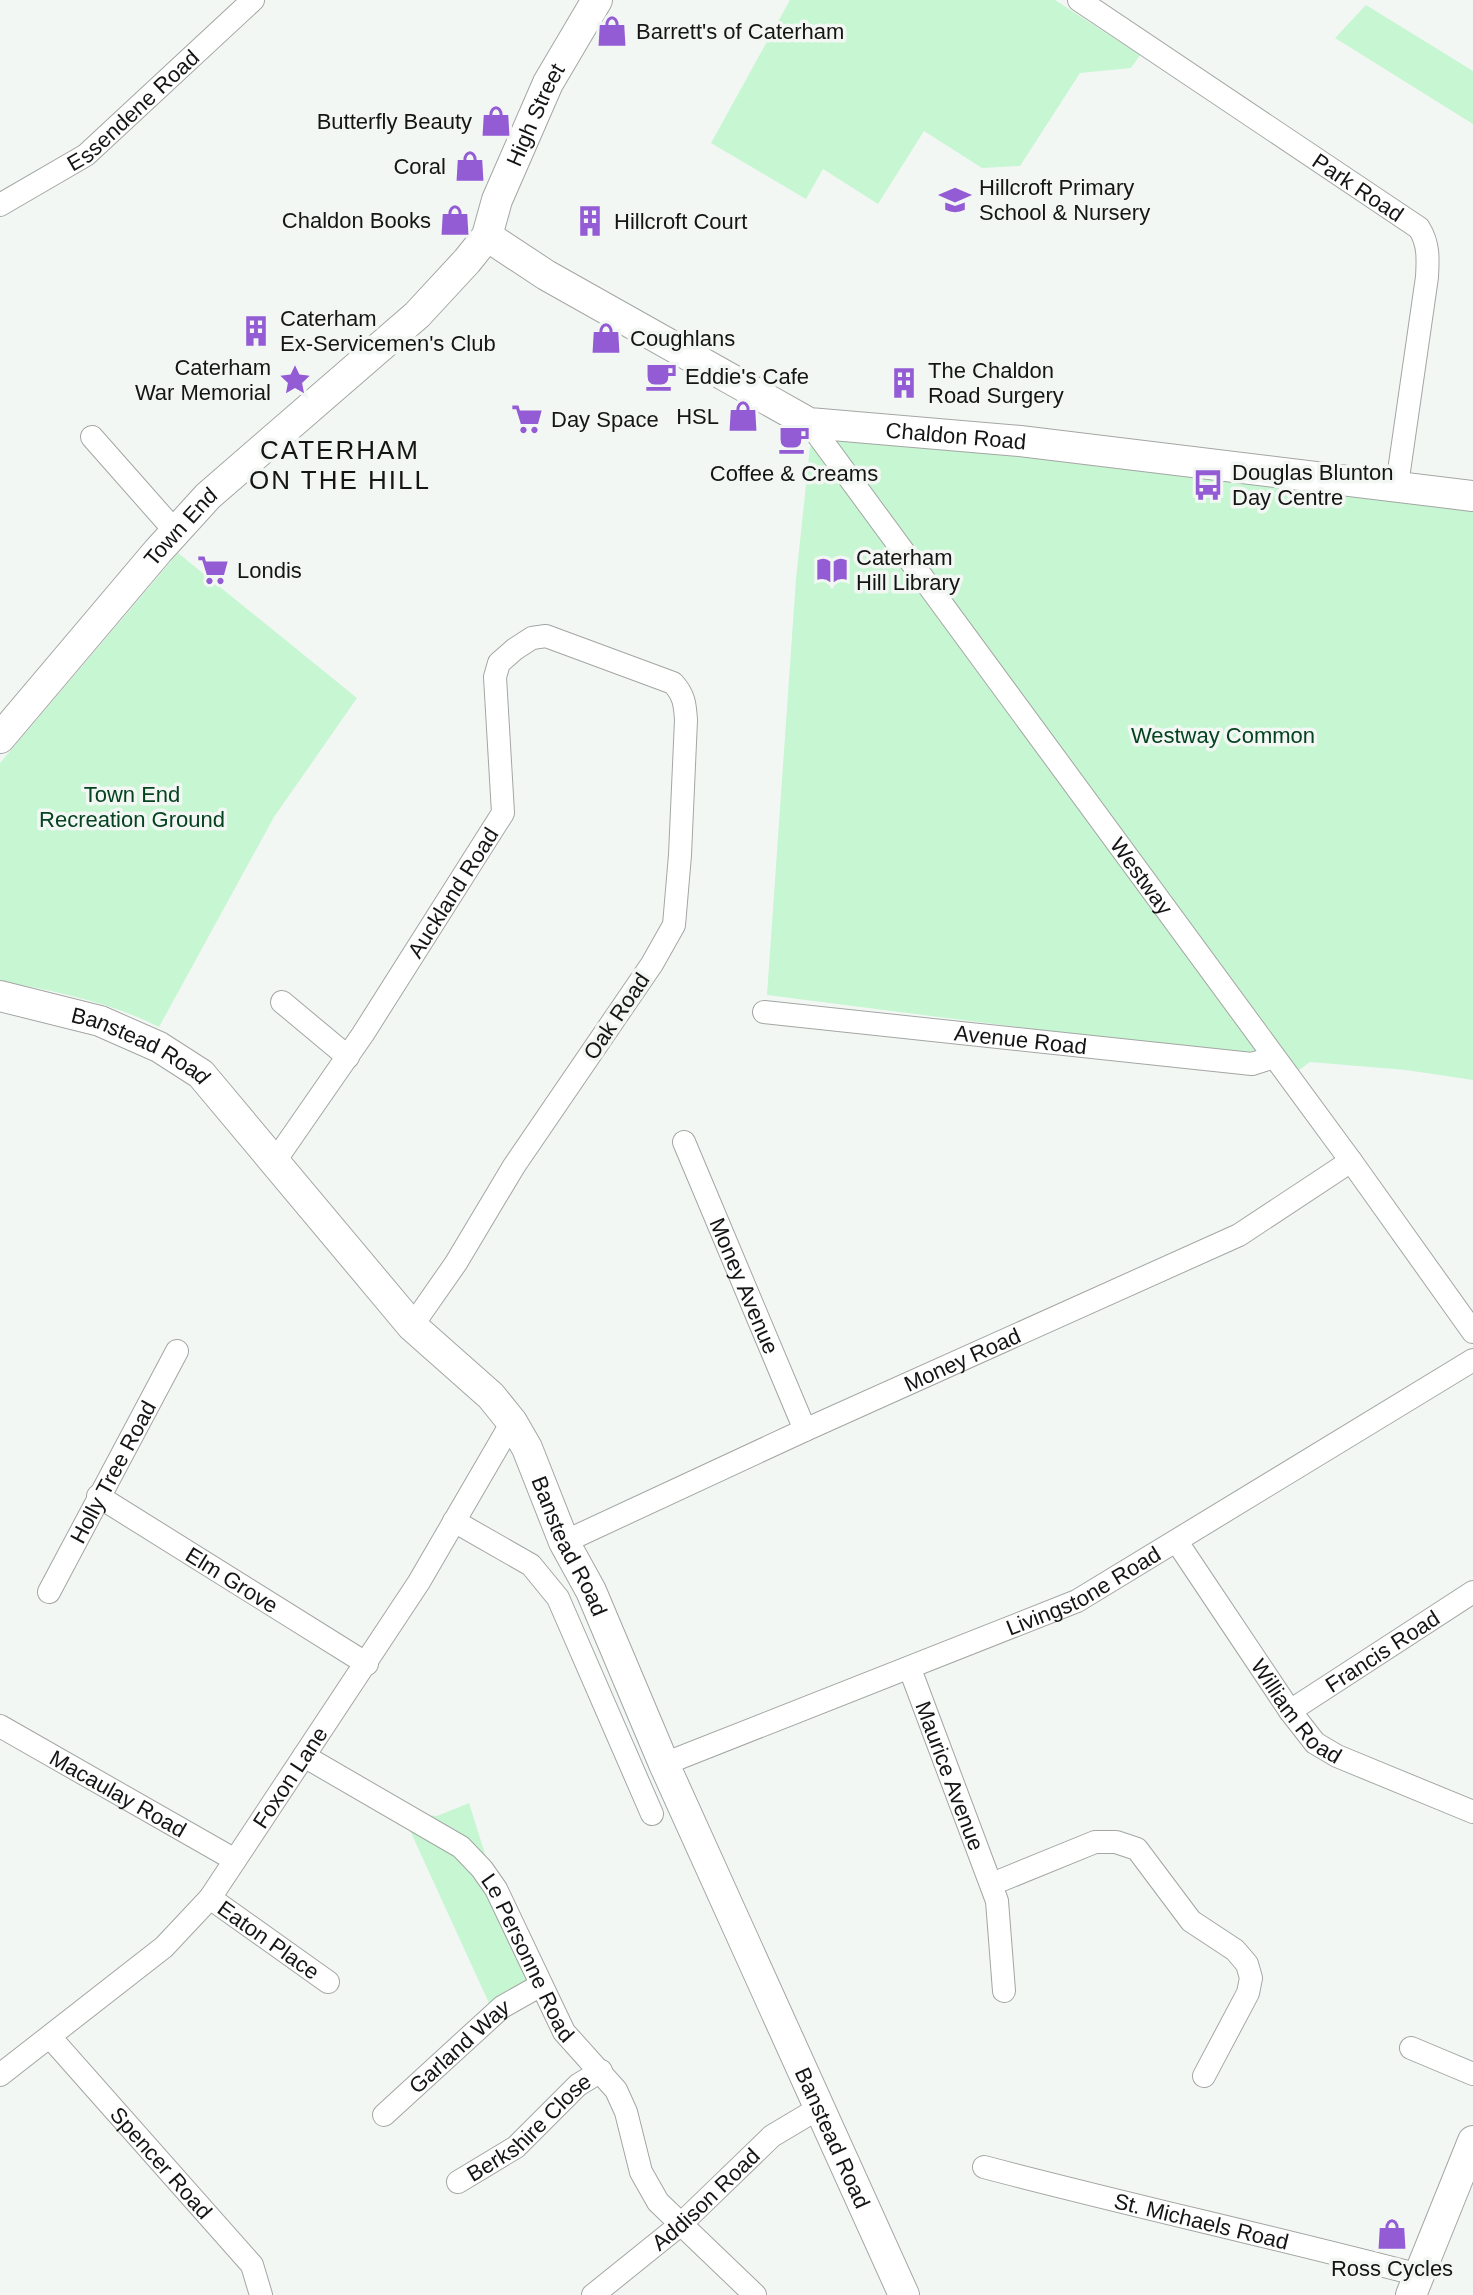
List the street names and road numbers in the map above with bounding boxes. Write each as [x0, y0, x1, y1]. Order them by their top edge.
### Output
street label: Essendene Road [63, 45, 204, 176]
street label: High Street [501, 59, 570, 170]
street label: Park Road [1308, 148, 1408, 227]
street label: Chaldon Road [885, 418, 1027, 454]
street label: Town End [139, 482, 222, 571]
street label: Auckland Road [403, 823, 504, 963]
street label: Westway [1105, 833, 1178, 919]
street label: Oak Road [578, 968, 654, 1064]
street label: Banstead Road [69, 1002, 216, 1089]
street label: Avenue Road [953, 1020, 1088, 1059]
street label: Money Avenue [704, 1214, 784, 1358]
street label: Money Road [900, 1323, 1024, 1397]
street label: Holly Tree Road [65, 1397, 161, 1548]
street label: Banstead Road [526, 1472, 612, 1620]
street label: Livingstone Road [1003, 1541, 1165, 1641]
street label: Elm Grove [181, 1542, 282, 1618]
street label: Francis Road [1321, 1605, 1444, 1698]
street label: William Road [1246, 1654, 1346, 1769]
street label: Maurice Avenue [910, 1698, 989, 1854]
street label: Foxon Lane [248, 1722, 333, 1833]
street label: Macaulay Road [45, 1745, 191, 1843]
street label: Le Personne Road [476, 1869, 579, 2048]
street label: Eaton Place [213, 1896, 324, 1985]
street label: Garland Way [404, 1994, 514, 2099]
street label: Banstead Road [790, 2064, 875, 2212]
street label: Berkshire Close [462, 2068, 595, 2187]
street label: Spencer Road [105, 2102, 217, 2224]
street label: Addison Road [647, 2143, 765, 2256]
street label: St. Michaels Road [1111, 2188, 1291, 2255]

